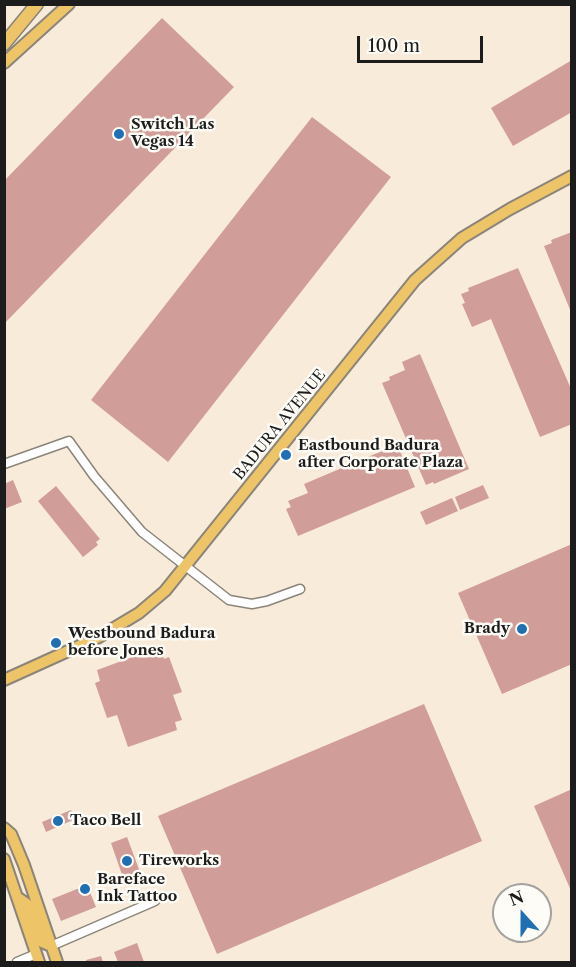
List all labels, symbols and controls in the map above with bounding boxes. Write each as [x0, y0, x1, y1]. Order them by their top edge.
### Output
scale bar [360, 24, 486, 62]
text: 100 m [368, 35, 420, 57]
place label: Switch Las Vegas 14 [131, 116, 214, 151]
marker: Switch Las Vegas 14 [112, 127, 126, 141]
street label: BADURA AVENUE [230, 366, 330, 484]
place label: Eastbound Badura after Corporate Plaza [298, 437, 463, 472]
marker: Eastbound Badura after Corporate Plaza [279, 448, 293, 462]
place label: Brady [464, 620, 510, 638]
marker: Brady [515, 622, 529, 636]
place label: Westbound Badura before Jones [68, 625, 215, 660]
marker: Westbound Badura before Jones [49, 636, 63, 650]
place label: Taco Bell [70, 812, 141, 830]
marker: Taco Bell [51, 814, 65, 828]
place label: Tireworks [139, 852, 219, 870]
marker: Tireworks [120, 854, 134, 868]
place label: Bareface Ink Tattoo [97, 871, 177, 906]
marker: Bareface Ink Tattoo [78, 882, 92, 896]
north arrow [492, 883, 552, 943]
text: N [506, 886, 526, 910]

